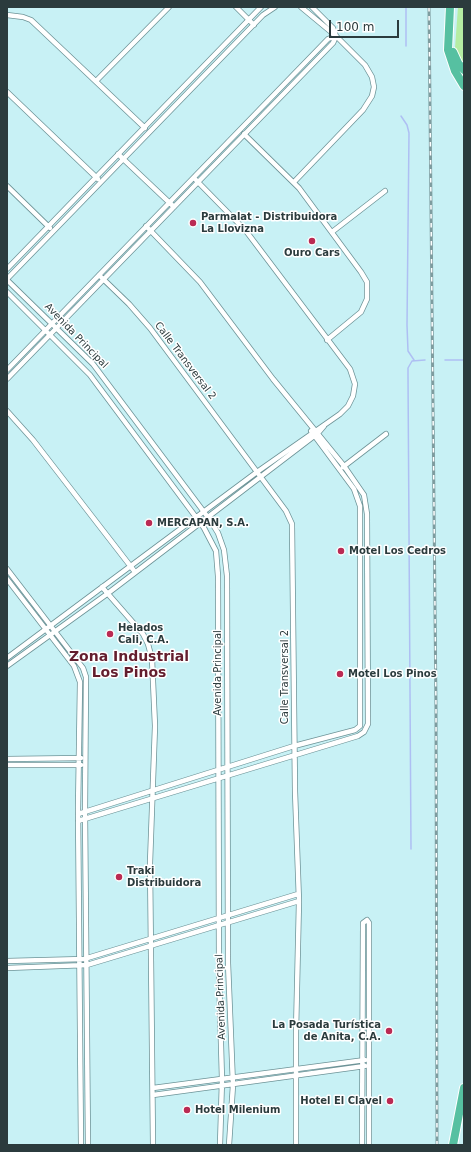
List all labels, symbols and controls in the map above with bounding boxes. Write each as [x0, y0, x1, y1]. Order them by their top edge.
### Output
scale bar [331, 12, 401, 38]
text: 100 m [336, 20, 374, 34]
place label: Parmalat - Distribuidora La Llovizna [201, 211, 337, 234]
marker: Parmalat - Distribuidora La Llovizna [188, 218, 198, 228]
marker: Ouro Cars [307, 236, 317, 246]
place label: Ouro Cars [284, 247, 340, 259]
street label: Avenida Principal [42, 301, 110, 371]
street label: Calle Transversal 2 [152, 320, 218, 402]
place label: MERCAPAN, S.A. [157, 517, 249, 529]
marker: MERCAPAN, S.A. [144, 518, 154, 528]
place label: Motel Los Cedros [349, 545, 446, 557]
marker: Motel Los Cedros [336, 546, 346, 556]
place label: Helados Cali, C.A. [118, 622, 169, 646]
marker: Helados Cali, C.A. [105, 629, 115, 639]
street label: Avenida Principal [212, 630, 224, 716]
street label: Calle Transversal 2 [279, 630, 291, 724]
district label: Zona Industrial Los Pinos [69, 649, 189, 682]
place label: Motel Los Pinos [348, 668, 437, 680]
marker: Motel Los Pinos [335, 669, 345, 679]
place label: Traki Distribuidora [127, 865, 201, 888]
marker: Traki Distribuidora [114, 872, 124, 882]
street label: Avenida Principal [214, 954, 228, 1040]
place label: La Posada Turística de Anita, C.A. [272, 1019, 381, 1042]
marker: La Posada Turística de Anita, C.A. [384, 1026, 394, 1036]
place label: Hotel El Clavel [300, 1095, 382, 1107]
marker: Hotel El Clavel [385, 1096, 395, 1106]
place label: Hotel Milenium [195, 1104, 280, 1116]
marker: Hotel Milenium [182, 1105, 192, 1115]

